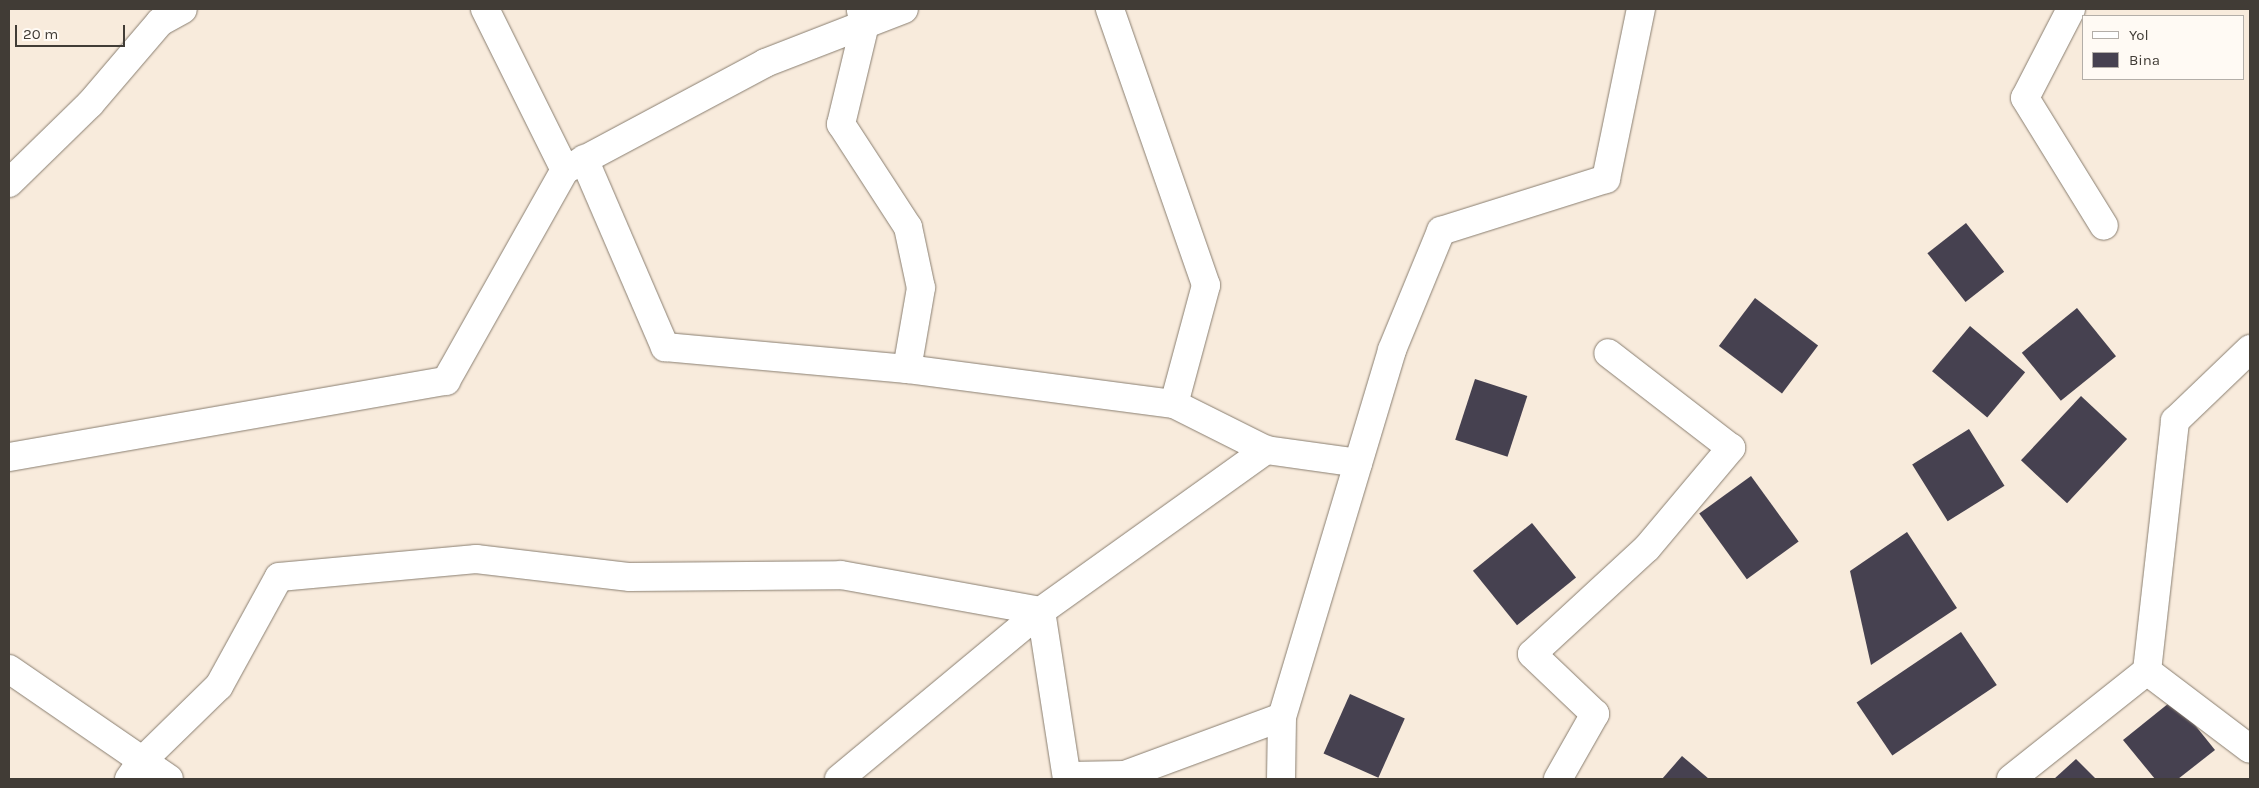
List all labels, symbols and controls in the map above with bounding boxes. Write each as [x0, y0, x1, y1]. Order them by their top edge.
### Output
scale bar [18, 15, 128, 47]
legend [2082, 15, 2244, 80]
text: 20 m [23, 25, 58, 43]
text: Yol [2129, 26, 2149, 44]
text: Bina [2129, 51, 2160, 69]

